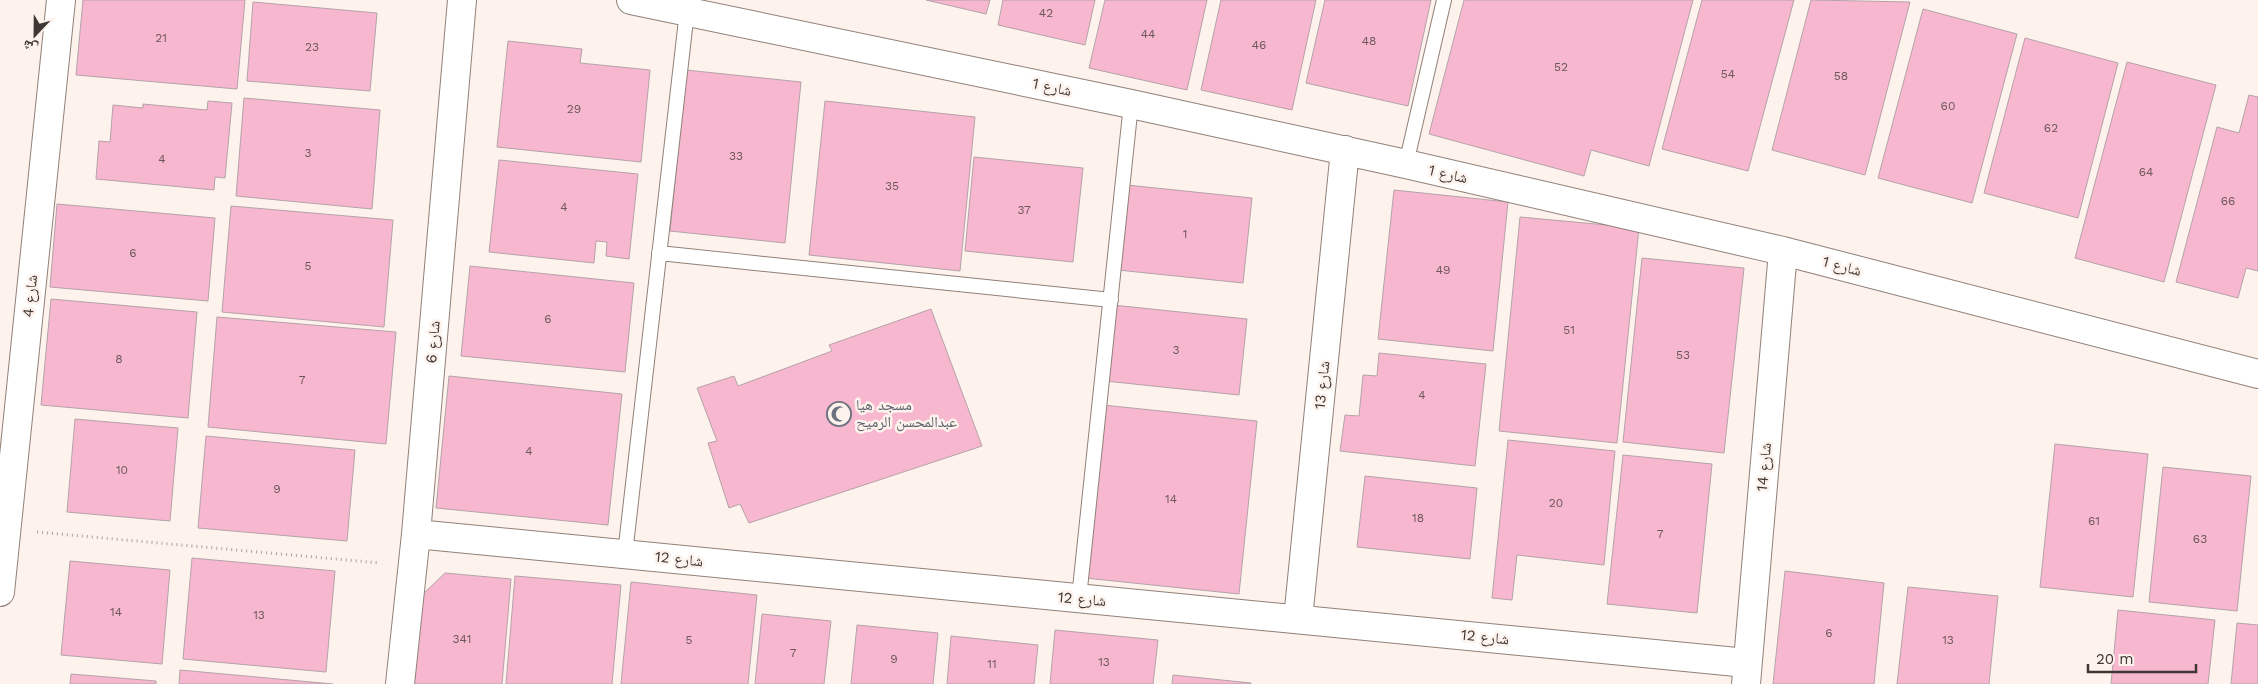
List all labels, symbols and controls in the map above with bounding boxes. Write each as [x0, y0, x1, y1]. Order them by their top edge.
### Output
house number: 42 [1039, 6, 1053, 20]
north arrow [10, 10, 60, 60]
house number: 44 [1141, 27, 1155, 41]
house number: 21 [155, 31, 167, 45]
house number: 48 [1362, 34, 1376, 48]
text: ش [20, 36, 40, 57]
house number: 46 [1252, 38, 1266, 52]
house number: 23 [305, 40, 319, 54]
house number: 52 [1554, 60, 1568, 74]
house number: 54 [1721, 67, 1735, 81]
house number: 58 [1834, 69, 1848, 83]
street label: شارع 1 [1031, 74, 1073, 101]
house number: 60 [1941, 99, 1955, 113]
house number: 29 [567, 102, 581, 116]
house number: 62 [2044, 121, 2058, 135]
house number: 3 [305, 146, 312, 160]
house number: 33 [729, 149, 743, 163]
house number: 4 [158, 152, 166, 166]
street label: شارع 1 [1427, 161, 1469, 188]
house number: 64 [2139, 165, 2153, 179]
house number: 35 [885, 179, 899, 193]
house number: 66 [2221, 194, 2235, 208]
house number: 4 [560, 200, 568, 214]
house number: 37 [1017, 203, 1031, 217]
house number: 1 [1183, 227, 1187, 241]
house number: 6 [129, 246, 137, 260]
street label: شارع 1 [1820, 252, 1864, 281]
house number: 5 [305, 259, 312, 273]
house number: 49 [1436, 263, 1450, 277]
street label: شارع 4 [19, 274, 42, 318]
house number: 6 [544, 312, 552, 326]
street label: شارع 6 [422, 320, 445, 364]
house number: 51 [1563, 323, 1575, 337]
house number: 3 [1173, 343, 1180, 357]
house number: 53 [1676, 348, 1690, 362]
house number: 8 [115, 352, 123, 366]
street label: شارع 13 [1311, 360, 1334, 410]
house number: 7 [299, 373, 306, 387]
house number: 4 [1418, 388, 1426, 402]
place label: مسجد هيا عبدالمحسن الرميح [856, 396, 957, 432]
mosque icon: مسجد هيا عبدالمحسن الرميح [826, 401, 852, 427]
street label: شارع 14 [1753, 442, 1776, 492]
house number: 4 [525, 444, 533, 458]
house number: 10 [116, 463, 128, 477]
house number: 9 [273, 482, 281, 496]
house number: 14 [1165, 492, 1177, 506]
house number: 20 [1549, 496, 1563, 510]
house number: 18 [1412, 511, 1424, 525]
house number: 61 [2088, 514, 2100, 528]
house number: 7 [1657, 527, 1664, 541]
house number: 63 [2193, 532, 2207, 546]
street label: شارع 12 [654, 548, 704, 571]
street label: شارع 12 [1057, 588, 1107, 611]
house number: 14 [110, 605, 122, 619]
house number: 13 [253, 608, 265, 622]
street label: شارع 12 [1460, 626, 1510, 649]
house number: 6 [1825, 626, 1833, 640]
house number: 341 [453, 632, 471, 646]
house number: 5 [686, 633, 693, 647]
house number: 13 [1942, 633, 1954, 647]
scale bar [2088, 642, 2196, 674]
house number: 7 [790, 646, 797, 660]
text: 20 m [2096, 650, 2134, 668]
house number: 9 [890, 652, 898, 666]
house number: 13 [1098, 655, 1110, 669]
house number: 11 [987, 657, 997, 671]

